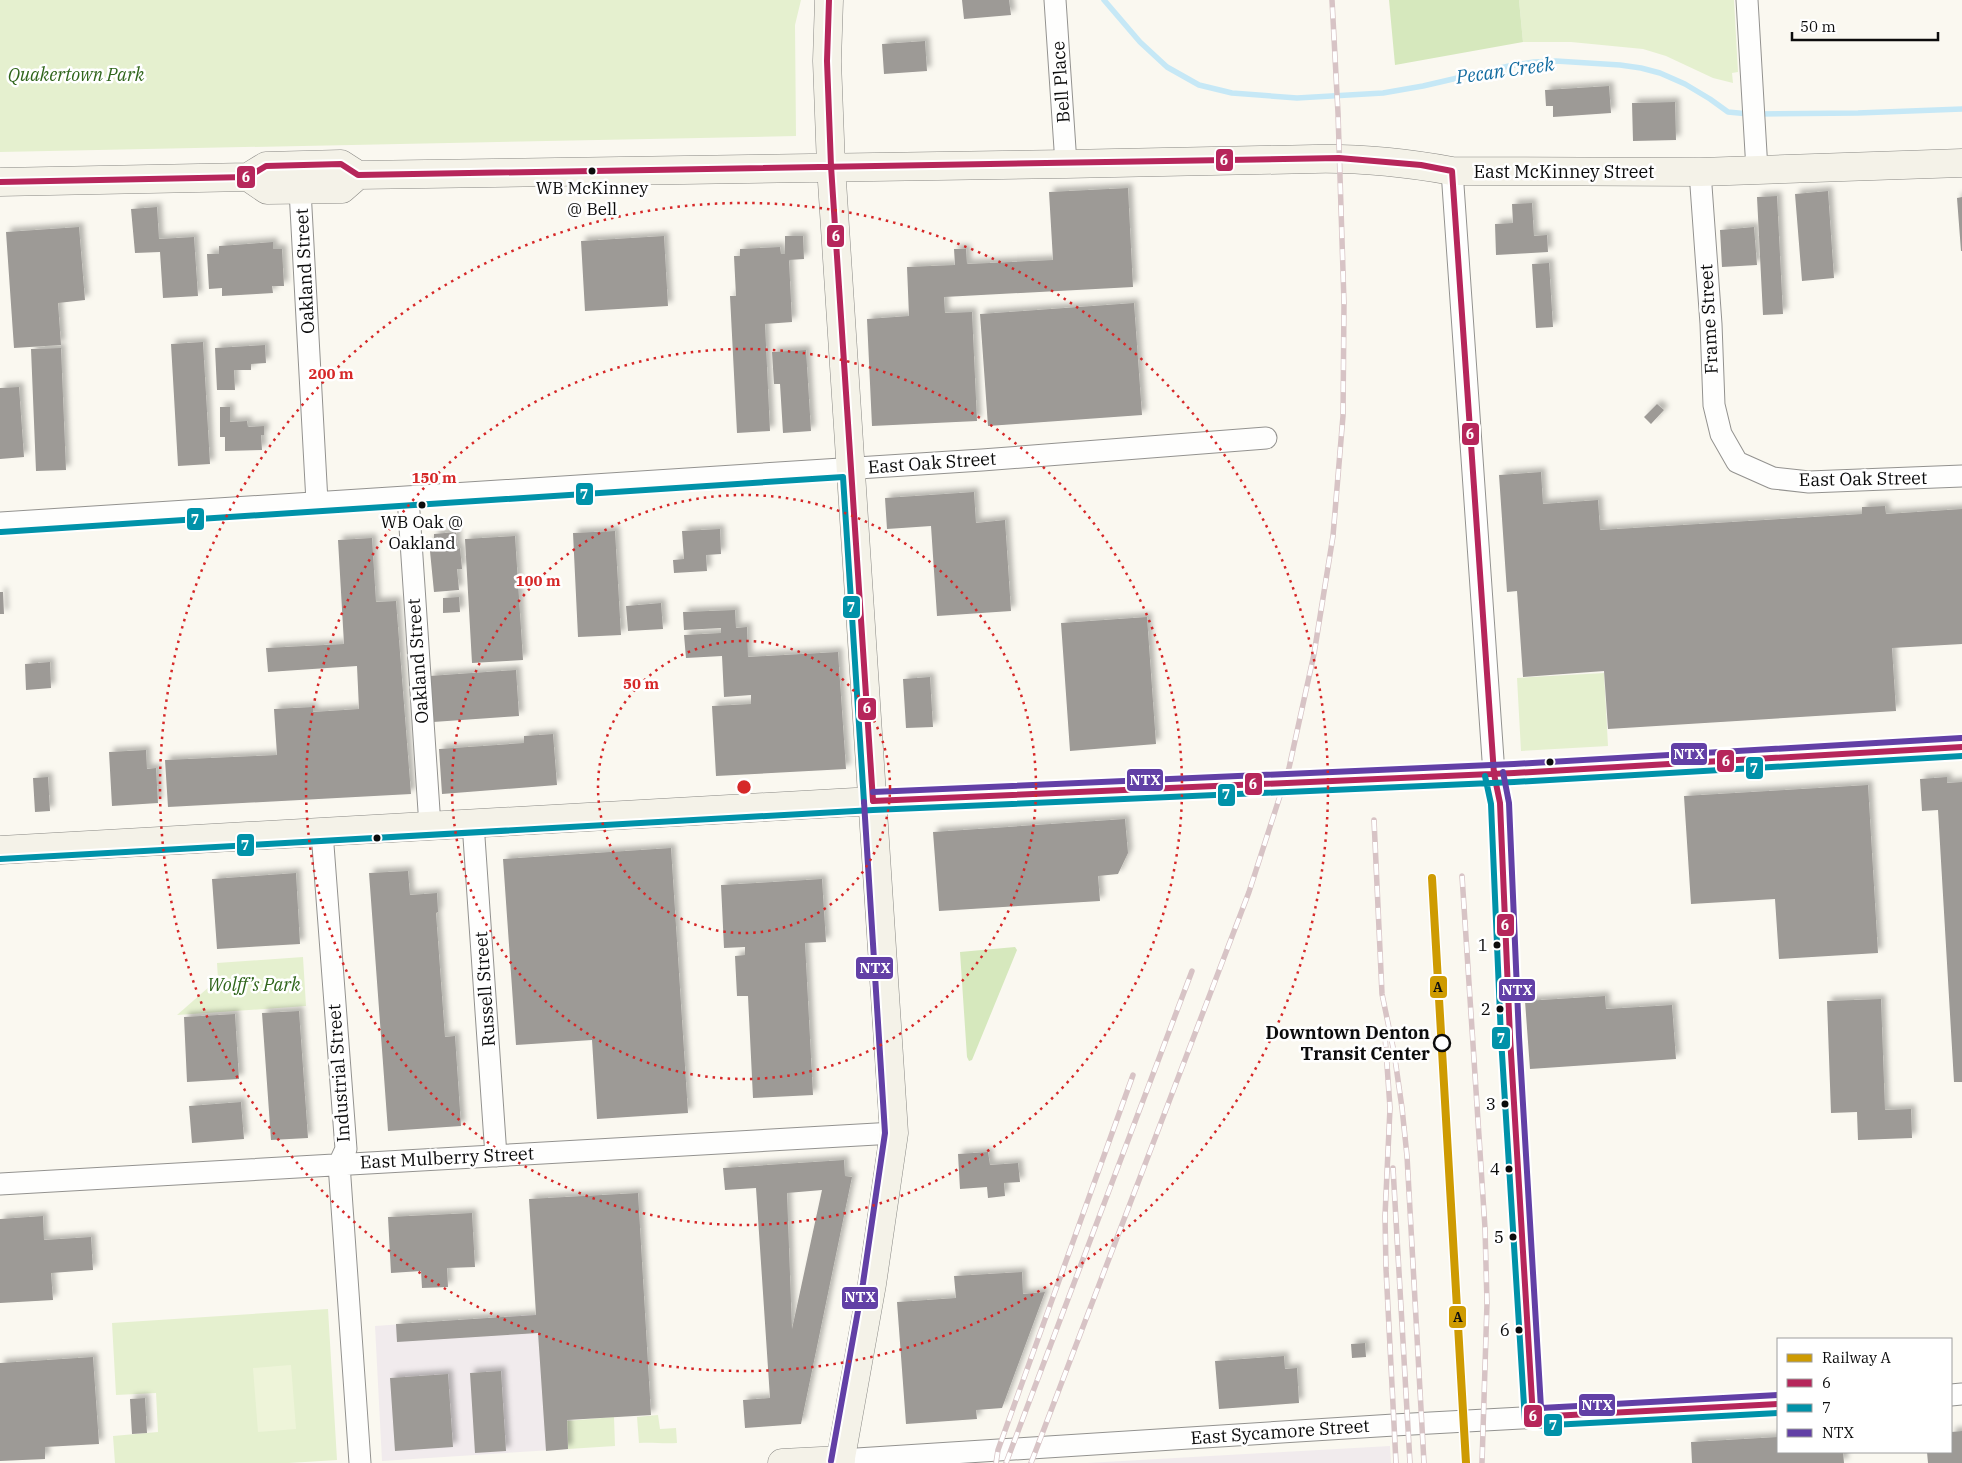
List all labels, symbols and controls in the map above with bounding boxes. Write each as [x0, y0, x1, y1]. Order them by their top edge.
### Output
scale bar [1792, 10, 1938, 42]
text: 50 m [1800, 17, 1836, 36]
street label: Bell Place [1046, 40, 1075, 124]
water label: Pecan Creek [1453, 51, 1556, 89]
park label: Quakertown Park [8, 63, 145, 86]
line badge: 6 [1215, 148, 1234, 172]
text: 6 [1220, 151, 1228, 169]
street label: East McKinney Street [1474, 160, 1654, 183]
line badge: 6 [236, 165, 256, 189]
marker: WB McKinney @ Bell [587, 166, 597, 176]
text: 6 [242, 168, 250, 186]
place label: WB McKinney @ Bell [536, 177, 649, 220]
street label: Oakland Street [290, 208, 319, 334]
line badge: 6 [826, 224, 845, 248]
text: 6 [832, 227, 840, 245]
street label: Frame Street [1694, 263, 1723, 375]
text: 200 m [308, 364, 354, 383]
line badge: 6 [1461, 422, 1480, 446]
text: 6 [1466, 425, 1474, 443]
street label: East Oak Street [867, 447, 997, 478]
street label: East Oak Street [1799, 466, 1927, 491]
text: 150 m [411, 468, 457, 487]
line badge: 7 [575, 482, 594, 506]
text: 7 [580, 485, 588, 503]
marker: WB Oak @ Oakland [417, 500, 427, 510]
line badge: 7 [186, 507, 205, 531]
text: 7 [191, 510, 199, 528]
place label: WB Oak @ Oakland [381, 511, 463, 554]
text: 100 m [515, 571, 561, 590]
line badge: 7 [842, 595, 861, 619]
street label: Oakland Street [402, 598, 433, 725]
text: 7 [847, 598, 855, 616]
text: 50 m [623, 674, 659, 693]
line badge: 6 [857, 697, 877, 721]
text: 6 [863, 699, 871, 717]
line badge: NTX [1670, 742, 1708, 766]
text: NTX [1673, 745, 1705, 763]
line badge: 6 [1716, 749, 1735, 773]
text: 6 [1722, 752, 1730, 770]
line badge: 7 [1745, 756, 1764, 780]
unlabelled marker [1545, 757, 1555, 767]
text: 7 [1750, 759, 1758, 777]
line badge: NTX [1126, 768, 1164, 792]
text: NTX [1129, 771, 1161, 789]
line badge: 6 [1244, 772, 1263, 796]
text: 6 [1249, 775, 1257, 793]
centre of rings [735, 778, 753, 796]
line badge: 7 [1217, 783, 1236, 807]
text: 7 [1222, 785, 1230, 803]
line badge: 7 [236, 833, 255, 857]
unlabelled marker [372, 833, 382, 843]
text: 7 [241, 836, 249, 854]
line badge: 6 [1496, 913, 1515, 937]
text: 6 [1501, 916, 1509, 934]
street label: Russell Street [469, 930, 500, 1048]
place label: 1 [1478, 934, 1488, 956]
marker: 1 [1492, 940, 1502, 950]
line badge: NTX [855, 956, 894, 980]
text: NTX [859, 959, 891, 977]
park label: Wolff’s Park [207, 973, 301, 996]
line badge: A [1429, 975, 1448, 999]
text: A [1433, 978, 1443, 996]
line badge: NTX [1498, 978, 1536, 1002]
text: NTX [1501, 981, 1533, 999]
place label: 2 [1481, 998, 1491, 1020]
street label: Industrial Street [322, 1003, 355, 1143]
marker: 2 [1495, 1004, 1505, 1014]
place label: Downtown Denton Transit Center [1265, 1021, 1430, 1065]
line badge: 7 [1491, 1026, 1511, 1050]
text: 7 [1497, 1029, 1505, 1047]
marker: Downtown Denton Transit Center [1433, 1034, 1451, 1052]
place label: 3 [1486, 1093, 1496, 1115]
marker: 3 [1500, 1099, 1510, 1109]
street label: East Mulberry Street [359, 1141, 535, 1174]
place label: 4 [1490, 1158, 1500, 1180]
marker: 4 [1504, 1164, 1514, 1174]
place label: 5 [1494, 1226, 1504, 1248]
marker: 5 [1508, 1232, 1518, 1242]
line badge: NTX [841, 1286, 879, 1310]
text: NTX [844, 1288, 876, 1306]
line badge: A [1448, 1305, 1467, 1329]
text: A [1453, 1308, 1463, 1326]
place label: 6 [1500, 1319, 1510, 1341]
marker: 6 [1514, 1325, 1524, 1335]
legend [1777, 1338, 1952, 1453]
text: Railway A [1822, 1348, 1892, 1367]
text: 6 [1822, 1373, 1831, 1392]
line badge: NTX [1578, 1393, 1616, 1417]
text: NTX [1581, 1396, 1613, 1414]
text: 7 [1822, 1398, 1831, 1417]
line badge: 6 [1523, 1404, 1543, 1428]
text: 6 [1529, 1407, 1537, 1425]
line badge: 7 [1543, 1413, 1563, 1437]
street label: East Sycamore Street [1190, 1414, 1370, 1449]
text: 7 [1549, 1416, 1557, 1434]
text: NTX [1822, 1423, 1854, 1442]

